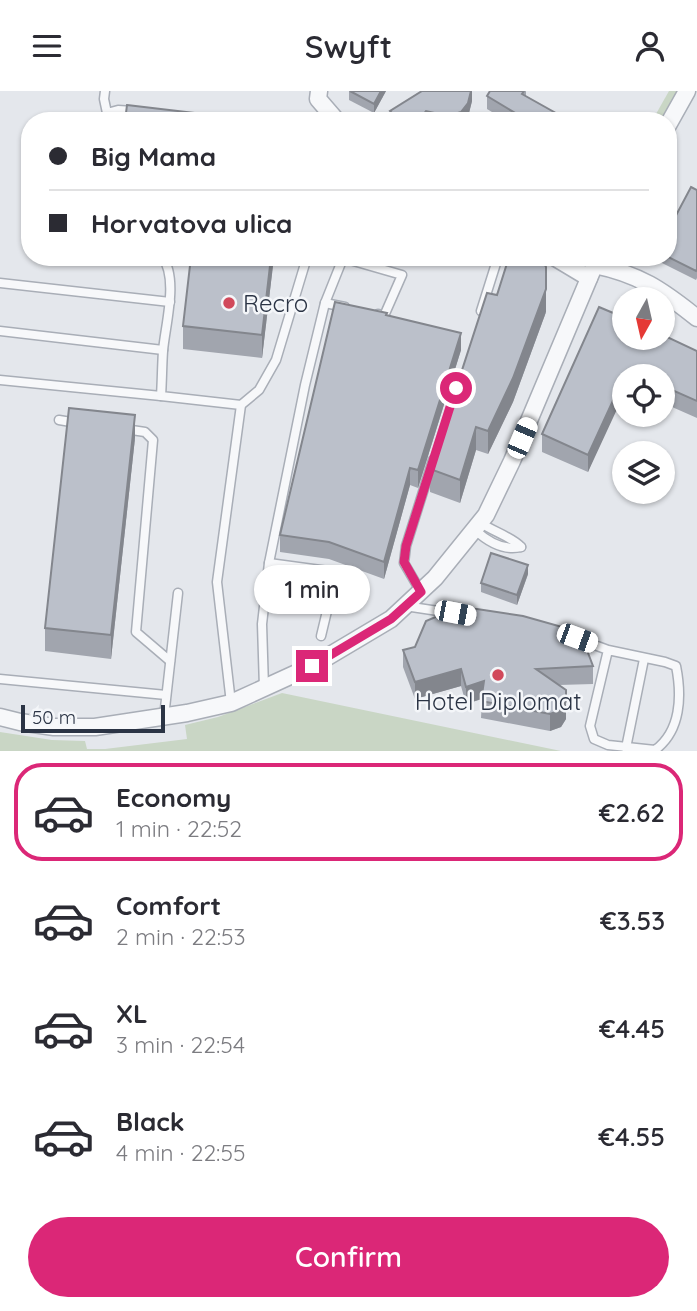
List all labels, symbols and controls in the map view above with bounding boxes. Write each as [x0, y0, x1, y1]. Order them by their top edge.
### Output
text: Swyft [305, 26, 392, 66]
icon: menu [28, 27, 66, 65]
icon: person [631, 27, 669, 65]
text: Big Mama [91, 140, 216, 173]
text: Horvatova ulica [91, 207, 292, 240]
north arrow [612, 287, 676, 350]
map controls [612, 287, 675, 504]
place label: Recro [243, 288, 308, 318]
marker: Recro [221, 295, 237, 311]
button: locate [612, 364, 675, 427]
route start [440, 372, 472, 404]
car [505, 415, 540, 461]
button: layers [612, 441, 675, 504]
callout: 1 min [254, 565, 370, 613]
text: 1 min [284, 575, 340, 604]
car [433, 599, 478, 627]
car [554, 621, 601, 655]
route end [296, 650, 328, 682]
marker: Hotel Diplomat [490, 667, 506, 683]
place label: Hotel Diplomat [415, 686, 581, 716]
scale bar [21, 702, 164, 734]
text: 50 m [32, 705, 76, 729]
icon: car [32, 781, 95, 844]
text: Economy [116, 781, 231, 814]
text: €2.62 [599, 796, 665, 829]
text: 1 min · 22:52 [116, 814, 242, 843]
icon: car [32, 889, 95, 952]
text: Comfort [116, 889, 221, 922]
text: €3.53 [600, 904, 665, 937]
text: 2 min · 22:53 [116, 922, 246, 951]
icon: car [32, 997, 95, 1060]
text: XL [116, 997, 148, 1030]
text: €4.45 [599, 1012, 665, 1045]
text: 3 min · 22:54 [116, 1030, 245, 1059]
icon: car [32, 1105, 95, 1168]
text: Black [116, 1105, 185, 1138]
text: €4.55 [598, 1120, 665, 1153]
text: 4 min · 22:55 [116, 1138, 246, 1167]
button: Confirm [28, 1217, 669, 1297]

